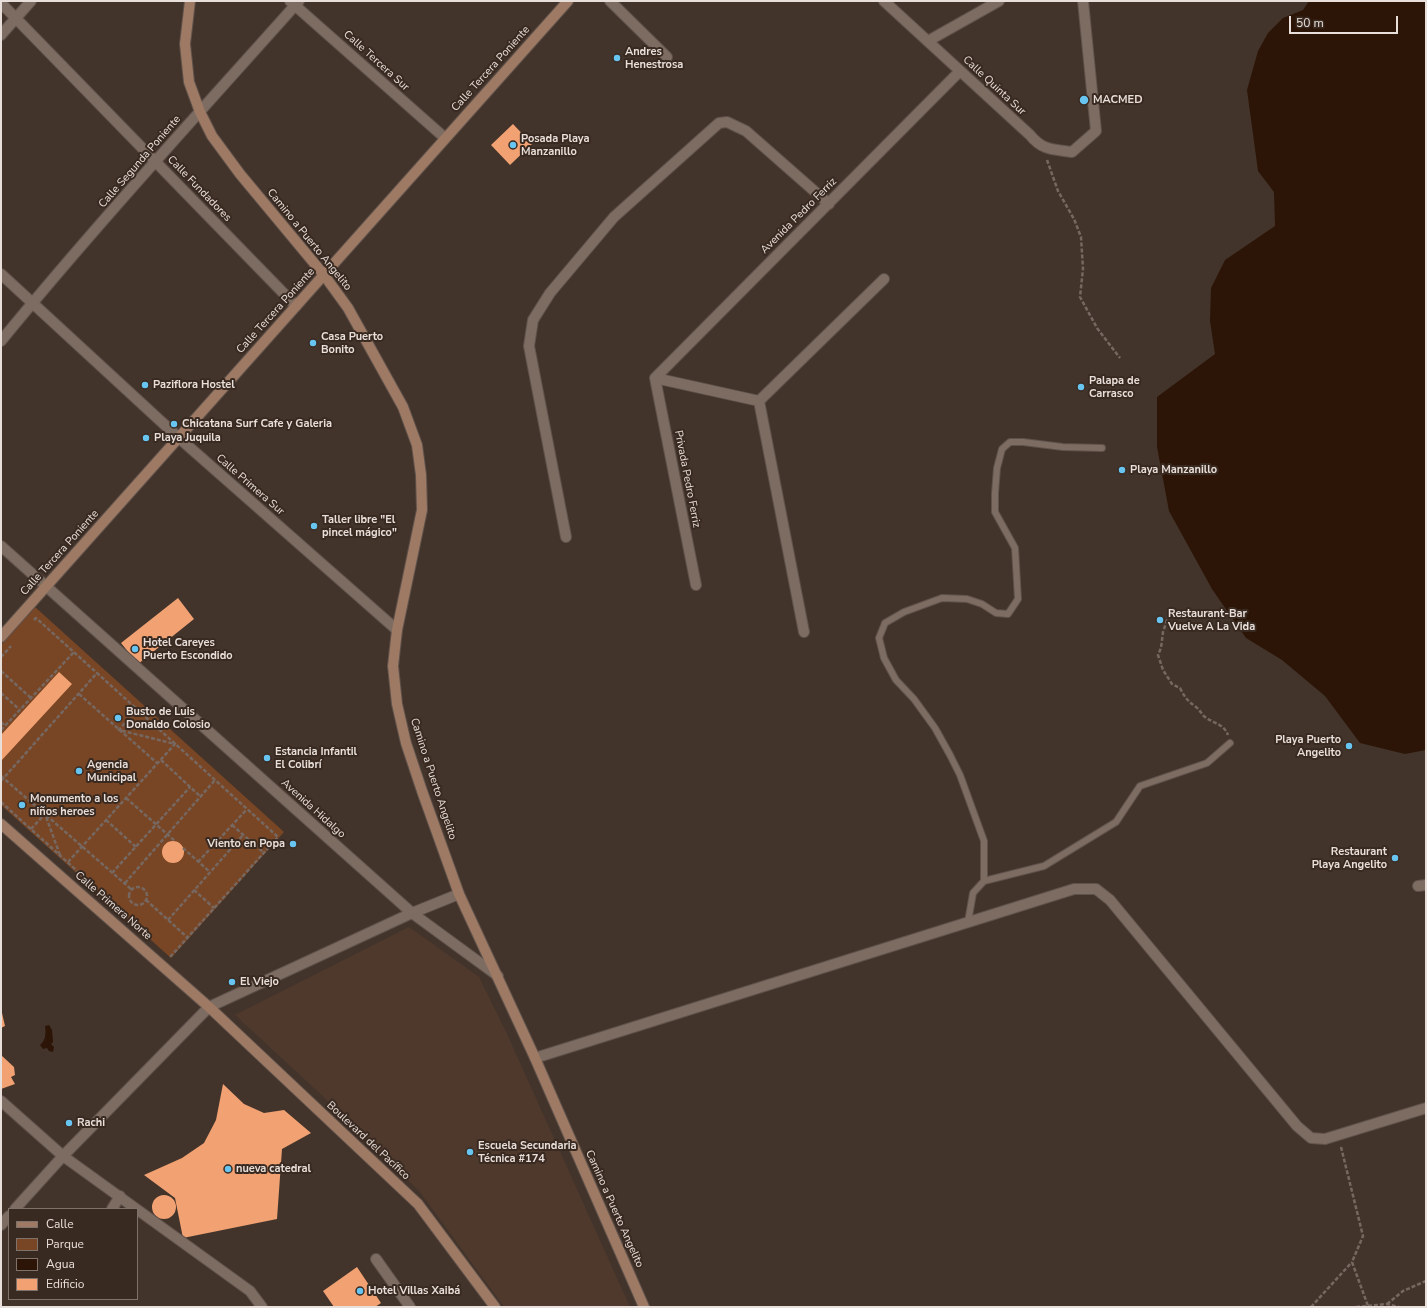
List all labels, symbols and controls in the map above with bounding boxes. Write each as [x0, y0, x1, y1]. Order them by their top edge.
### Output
scale bar [1291, 8, 1400, 34]
text: 50 m [1296, 15, 1324, 31]
street label: Calle Tercera Poniente [449, 24, 533, 114]
street label: Calle Tercera Sur [340, 28, 412, 94]
place label: Andres Henestrosa [625, 45, 683, 71]
marker: Andres Henestrosa [612, 53, 622, 63]
street label: Calle Quinta Sur [960, 54, 1028, 118]
place label: MACMED [1093, 93, 1143, 107]
marker: MACMED [1078, 94, 1090, 106]
street label: Calle Segunda Poniente [96, 113, 184, 211]
place label: Posada Playa Manzanillo [521, 132, 590, 158]
marker: Posada Playa Manzanillo [508, 140, 518, 150]
street label: Calle Fundadores [164, 153, 234, 225]
street label: Avenida Pedro Ferriz [758, 175, 840, 257]
street label: Camino a Puerto Angelito [264, 186, 354, 294]
street label: Calle Tercera Poniente [234, 266, 318, 356]
place label: Casa Puerto Bonito [321, 330, 383, 356]
marker: Casa Puerto Bonito [308, 338, 318, 348]
place label: Palapa de Carrasco [1089, 374, 1140, 400]
place label: Paziflora Hostel [153, 378, 235, 392]
marker: Paziflora Hostel [140, 380, 150, 390]
marker: Palapa de Carrasco [1076, 382, 1086, 392]
place label: Chicatana Surf Cafe y Galeria [182, 417, 332, 431]
marker: Chicatana Surf Cafe y Galeria [169, 419, 179, 429]
street label: Privada Pedro Ferriz [671, 429, 703, 529]
place label: Playa Juquila [154, 431, 221, 445]
marker: Playa Juquila [141, 433, 151, 443]
street label: Calle Primera Sur [213, 452, 287, 518]
place label: Playa Manzanillo [1130, 463, 1217, 477]
marker: Playa Manzanillo [1117, 465, 1127, 475]
street label: Calle Tercera Poniente [18, 508, 102, 598]
place label: Taller libre "El pincel mágico" [322, 513, 397, 539]
marker: Taller libre "El pincel mágico" [309, 521, 319, 531]
place label: Restaurant-Bar Vuelve A La Vida [1168, 607, 1255, 633]
marker: Restaurant-Bar Vuelve A La Vida [1155, 615, 1165, 625]
place label: Hotel Careyes Puerto Escondido [143, 636, 233, 662]
marker: Hotel Careyes Puerto Escondido [130, 644, 140, 654]
place label: Busto de Luis Donaldo Colosio [126, 705, 210, 731]
marker: Busto de Luis Donaldo Colosio [113, 713, 123, 723]
street label: Camino a Puerto Angelito [407, 717, 459, 841]
place label: Playa Puerto Angelito [1275, 733, 1341, 759]
marker: Playa Puerto Angelito [1344, 741, 1354, 751]
place label: Estancia Infantil El Colibrí [275, 745, 357, 771]
marker: Estancia Infantil El Colibrí [262, 753, 272, 763]
place label: Agencia Municipal [87, 758, 136, 784]
marker: Agencia Municipal [74, 766, 84, 776]
street label: Avenida Hidalgo [278, 777, 348, 841]
place label: Monumento a los niños heroes [30, 792, 118, 818]
marker: Monumento a los niños heroes [17, 800, 27, 810]
place label: Viento en Popa [207, 837, 285, 851]
marker: Viento en Popa [288, 839, 298, 849]
place label: Restaurant Playa Angelito [1312, 845, 1387, 871]
marker: Restaurant Playa Angelito [1390, 853, 1400, 863]
street label: Calle Primera Norte [72, 869, 154, 943]
place label: El Viejo [240, 975, 279, 989]
marker: El Viejo [227, 977, 237, 987]
street label: Boulevard del Pacífico [324, 1099, 412, 1183]
place label: Rachi [77, 1116, 105, 1130]
marker: Rachi [64, 1118, 74, 1128]
place label: Escuela Secundaria Técnica #174 [478, 1139, 577, 1165]
marker: Escuela Secundaria Técnica #174 [465, 1147, 475, 1157]
street label: Camino a Puerto Angelito [582, 1148, 646, 1270]
place label: nueva catedral [236, 1162, 311, 1176]
marker: nueva catedral [223, 1164, 233, 1174]
legend [8, 1208, 138, 1300]
text: Calle [46, 1216, 74, 1232]
text: Parque [46, 1236, 84, 1252]
text: Agua [46, 1256, 75, 1272]
text: Edificio [46, 1276, 84, 1292]
place label: Hotel Villas Xaibá [368, 1284, 460, 1298]
marker: Hotel Villas Xaibá [355, 1286, 365, 1296]

